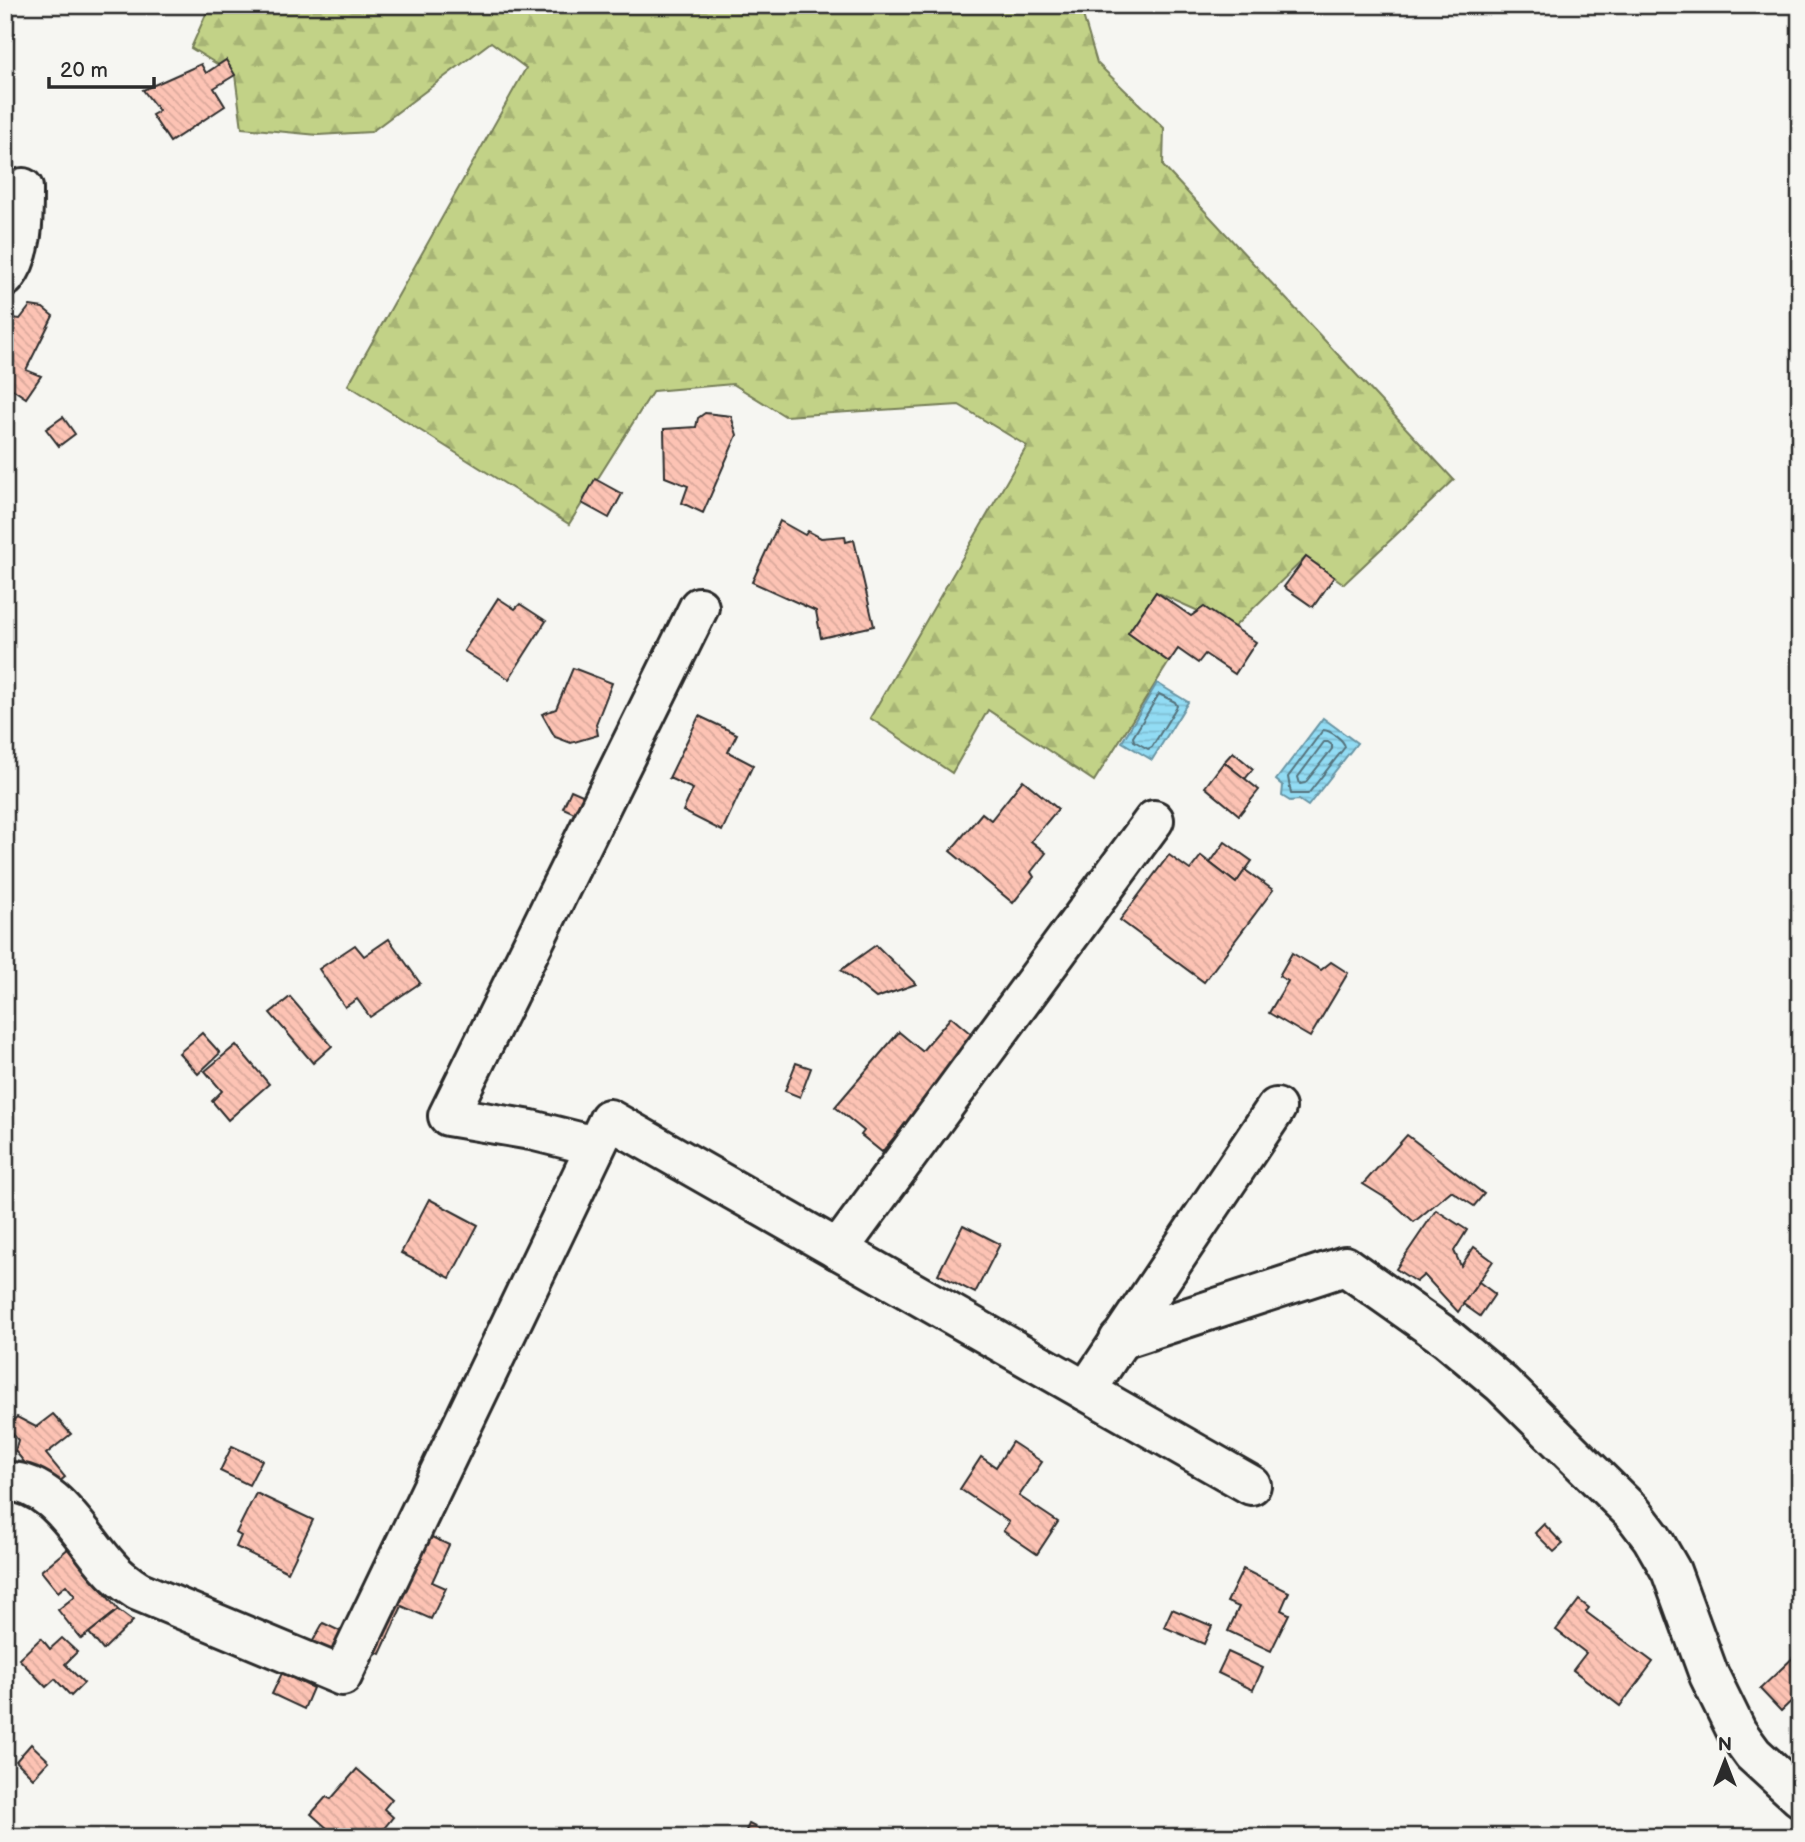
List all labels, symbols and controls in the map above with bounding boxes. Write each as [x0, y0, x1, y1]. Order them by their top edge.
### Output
scale bar [49, 46, 154, 90]
text: 20 m [60, 58, 108, 83]
north arrow [1689, 1727, 1759, 1797]
text: N [1718, 1734, 1732, 1757]

